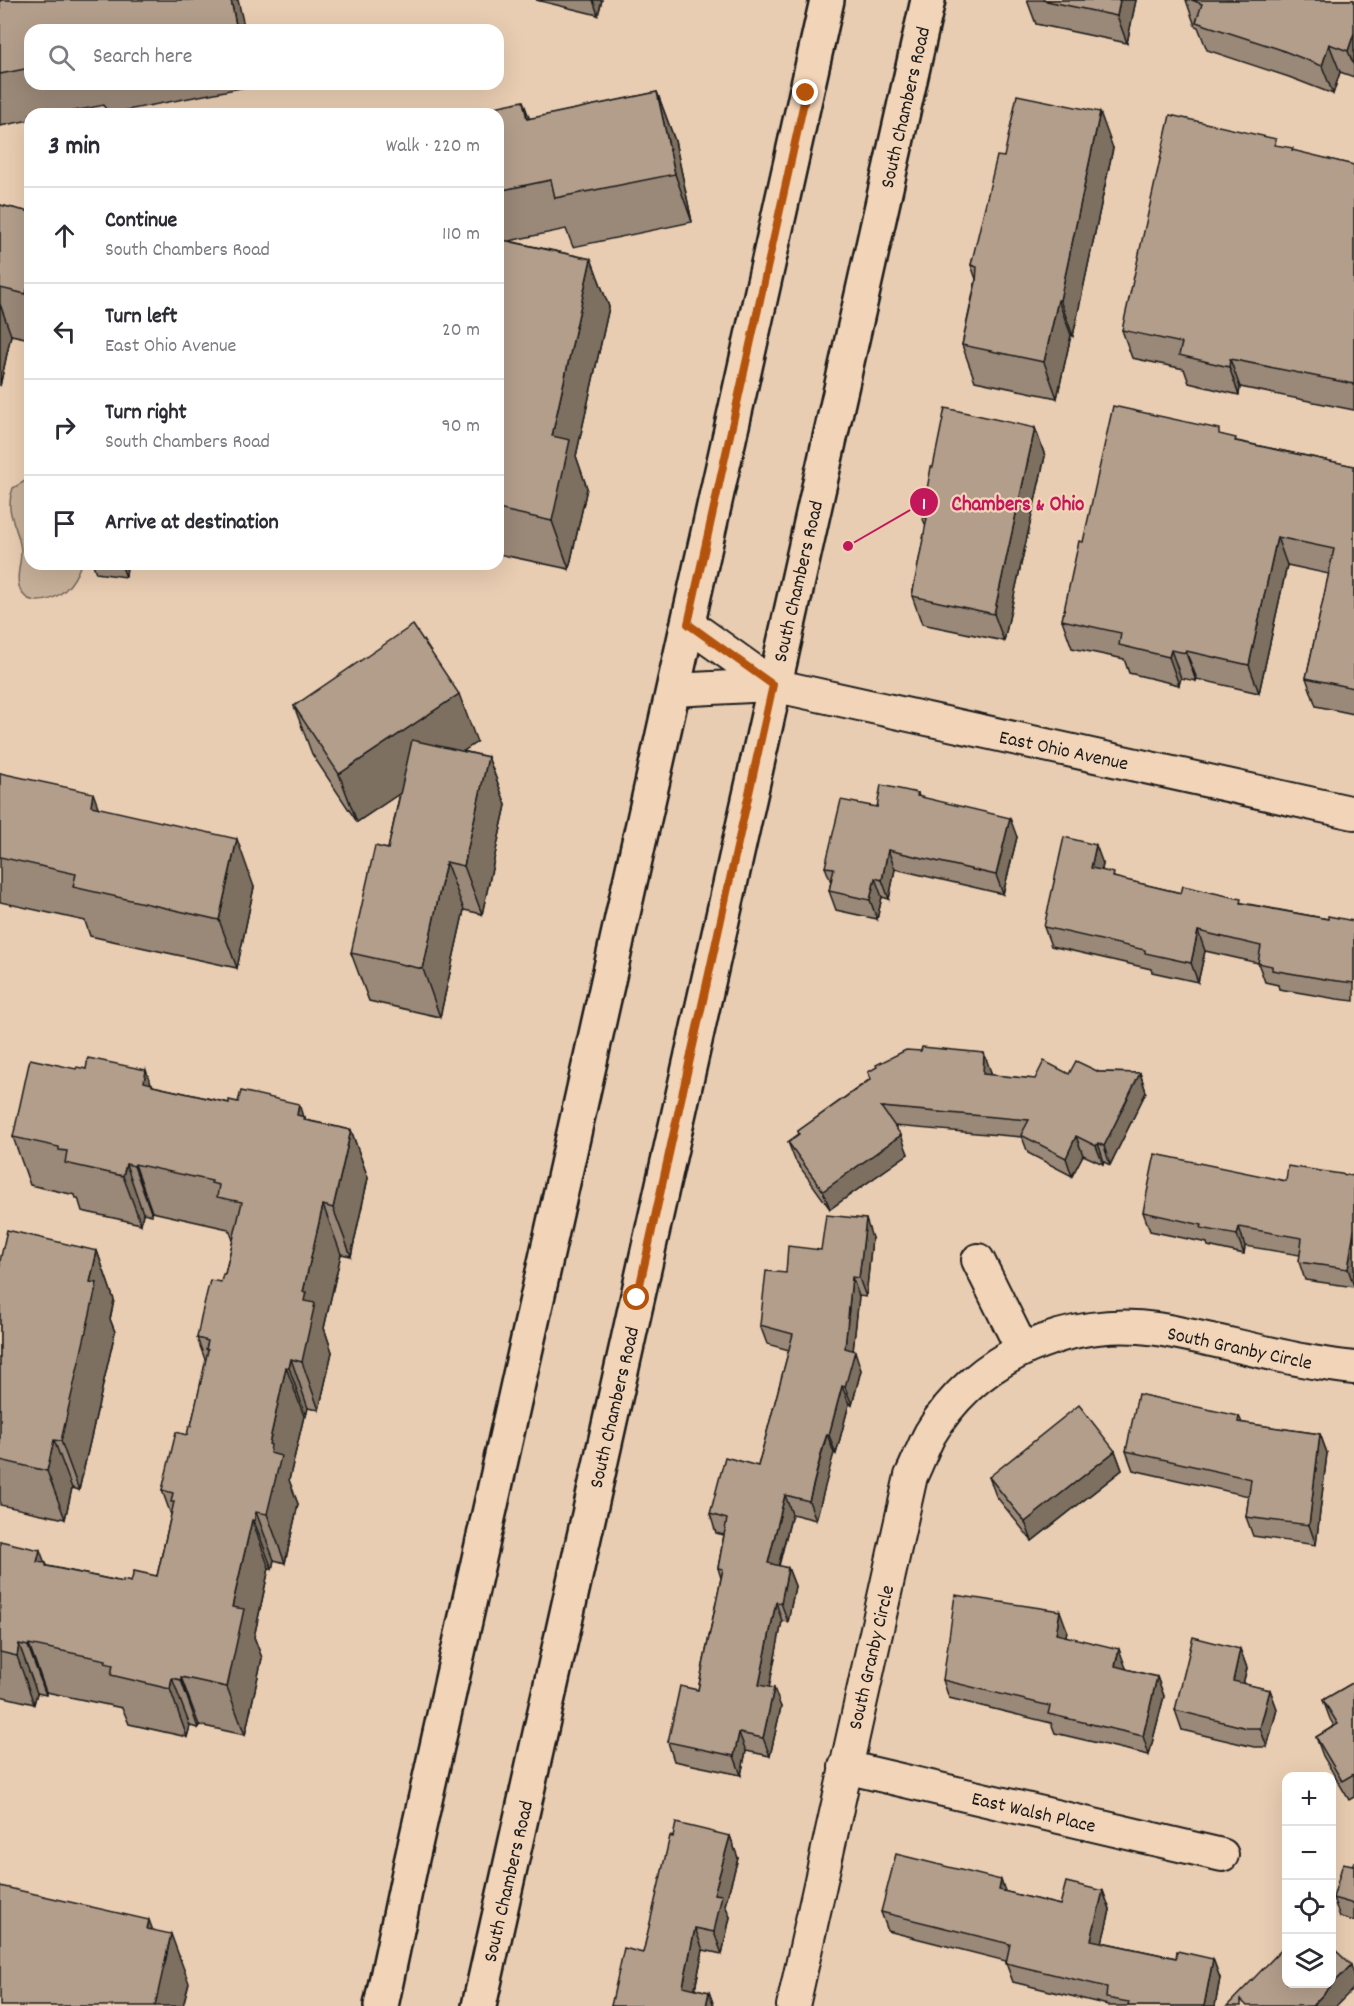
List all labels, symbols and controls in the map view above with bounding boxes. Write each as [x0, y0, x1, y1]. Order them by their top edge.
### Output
search box [24, 24, 504, 90]
street label: South Chambers Road [875, 24, 939, 191]
icon: search [45, 41, 78, 74]
text: Search here [93, 42, 192, 73]
route end [792, 79, 818, 105]
text: 3 min [48, 129, 100, 166]
text: Walk · 220 m [386, 133, 480, 161]
text: Continue [105, 206, 177, 237]
icon: ahead [48, 219, 81, 252]
text: 110 m [442, 221, 480, 249]
text: South Chambers Road [105, 237, 270, 265]
text: Turn left [105, 302, 177, 333]
icon: left [48, 315, 81, 348]
text: 20 m [442, 317, 480, 345]
text: East Ohio Avenue [105, 333, 236, 361]
text: Turn right [105, 398, 187, 429]
icon: right [48, 411, 81, 444]
text: 90 m [442, 413, 480, 441]
text: South Chambers Road [105, 429, 270, 457]
callout: Chambers & Ohio [909, 483, 1096, 522]
text: Chambers & Ohio [952, 491, 1084, 521]
text: 1 [922, 493, 926, 518]
street label: South Chambers Road [768, 498, 832, 665]
icon: arrive [48, 507, 81, 540]
text: Arrive at destination [105, 508, 279, 539]
street label: East Ohio Avenue [996, 725, 1131, 779]
route start [623, 1284, 649, 1310]
street label: South Granby Circle [1164, 1321, 1315, 1379]
street label: South Chambers Road [584, 1324, 648, 1491]
street label: South Granby Circle [843, 1582, 903, 1733]
map controls [1282, 1772, 1336, 1988]
button: + [1282, 1772, 1336, 1826]
street label: East Walsh Place [968, 1786, 1098, 1842]
street label: South Chambers Road [478, 1798, 542, 1965]
button: − [1282, 1826, 1336, 1880]
button: locate [1282, 1880, 1336, 1934]
button: layers [1282, 1934, 1336, 1988]

